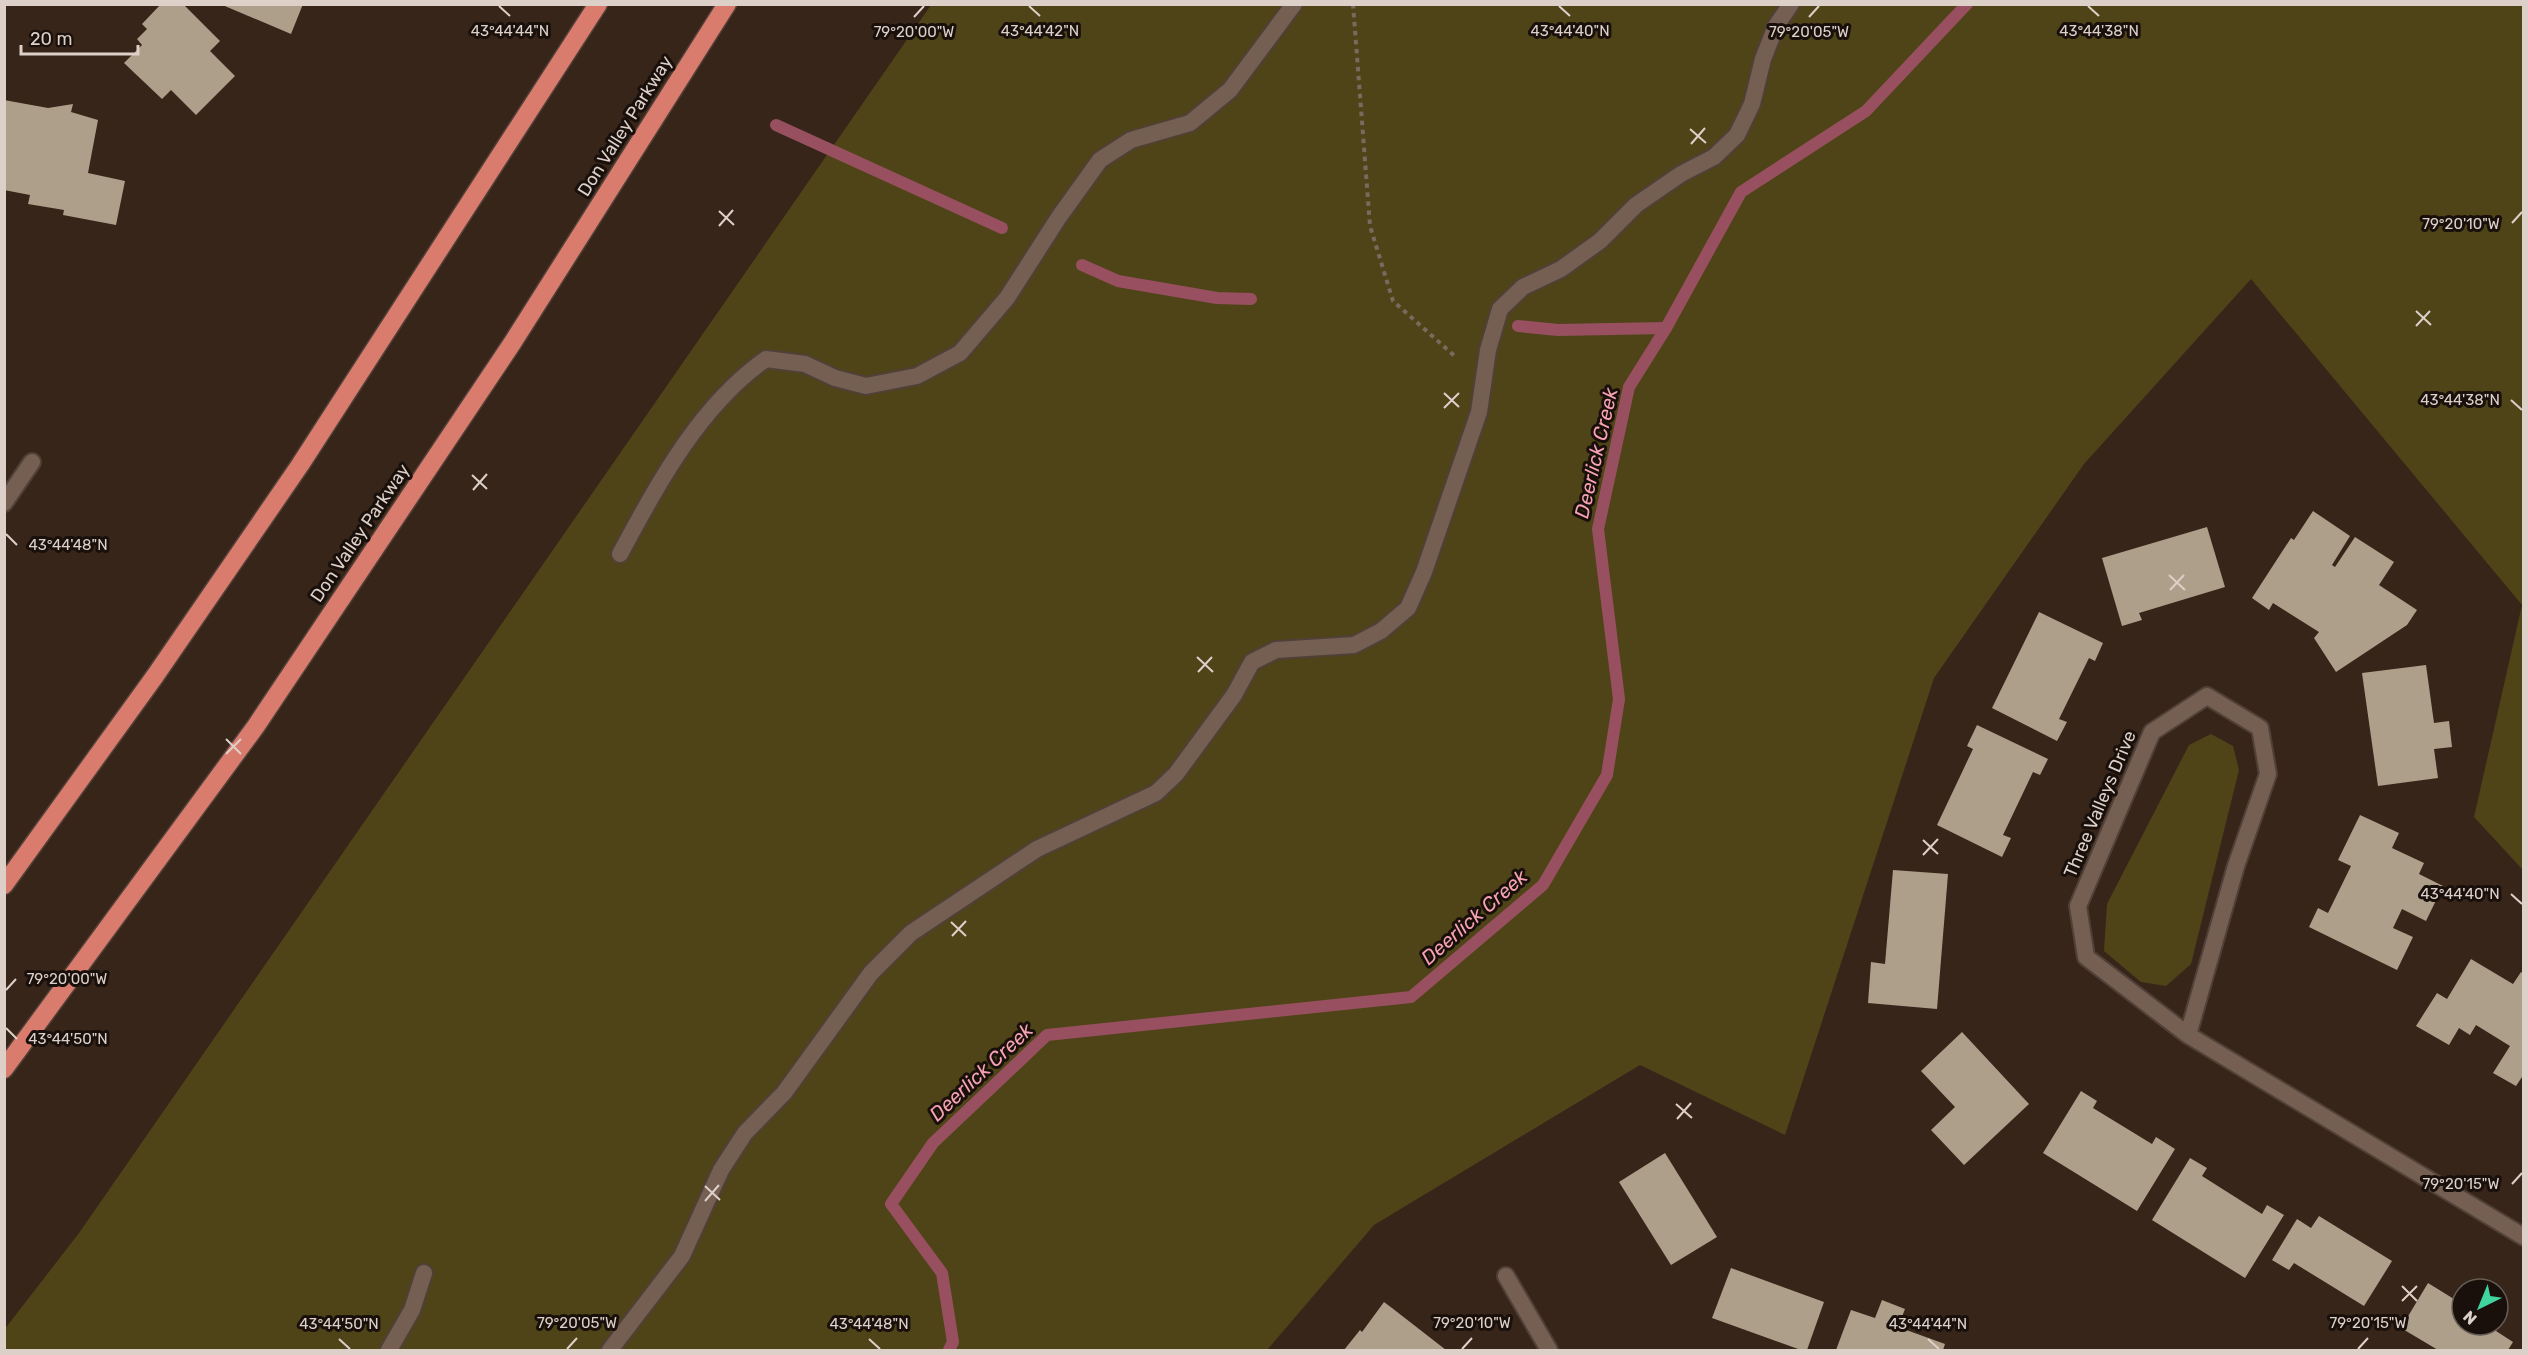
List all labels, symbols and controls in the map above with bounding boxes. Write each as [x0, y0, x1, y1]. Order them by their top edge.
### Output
scale bar [21, 18, 138, 56]
text: 43°44'44"N [471, 22, 549, 40]
text: 43°44'42"N [1001, 22, 1079, 40]
text: 43°44'40"N [1530, 22, 1610, 40]
text: 43°44'38"N [2059, 22, 2139, 40]
text: 79°20'00"W [874, 23, 954, 41]
text: 79°20'05"W [1769, 23, 1849, 41]
text: 20 m [30, 28, 72, 50]
street label: Don Valley Parkway [573, 51, 677, 200]
text: 79°20'10"W [2422, 215, 2500, 233]
water label: Deerlick Creek [1569, 385, 1623, 521]
text: 43°44'38"N [2420, 391, 2500, 409]
street label: Don Valley Parkway [306, 460, 414, 606]
text: 43°44'48"N [28, 536, 108, 554]
street label: Three Valleys Drive [2059, 727, 2141, 881]
water label: Deerlick Creek [1416, 864, 1533, 970]
text: 43°44'40"N [2420, 885, 2500, 903]
text: 79°20'00"W [27, 970, 107, 988]
water label: Deerlick Creek [924, 1017, 1038, 1126]
text: 43°44'50"N [28, 1030, 108, 1048]
text: 79°20'15"W [2423, 1175, 2499, 1193]
north arrow [2450, 1277, 2510, 1337]
text: N [2459, 1307, 2481, 1328]
text: 79°20'05"W [537, 1314, 617, 1332]
text: 79°20'10"W [1433, 1314, 1511, 1332]
text: 79°20'15"W [2330, 1314, 2406, 1332]
text: 43°44'50"N [299, 1315, 379, 1333]
text: 43°44'48"N [829, 1315, 909, 1333]
text: 43°44'44"N [1889, 1315, 1967, 1333]

